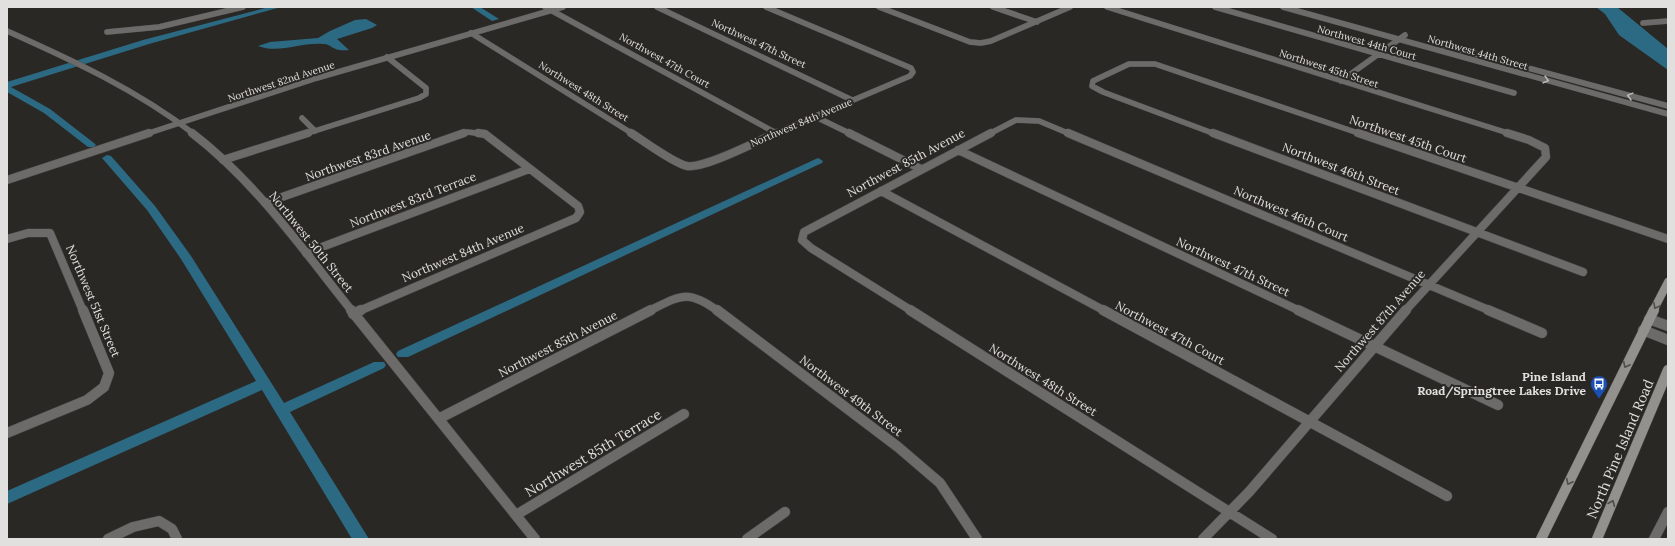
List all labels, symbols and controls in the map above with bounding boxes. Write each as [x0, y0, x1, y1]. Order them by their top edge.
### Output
street label: Northwest 47th Street [709, 16, 808, 71]
street label: Northwest 44th Court [1316, 22, 1418, 63]
street label: Northwest 47th Court [617, 30, 712, 91]
street label: Northwest 44th Street [1426, 32, 1530, 73]
street label: Northwest 45th Street [1278, 46, 1380, 91]
street label: Northwest 82nd Avenue [226, 58, 337, 105]
street label: Northwest 48th Street [536, 58, 631, 125]
one-way arrow [1542, 75, 1549, 84]
one-way arrow [1627, 92, 1634, 101]
street label: Northwest 84th Avenue [748, 95, 855, 150]
street label: Northwest 45th Court [1348, 111, 1469, 166]
street label: Northwest 85th Avenue [844, 125, 968, 200]
street label: Northwest 83rd Avenue [303, 127, 433, 184]
street label: Northwest 46th Street [1280, 139, 1402, 198]
street label: Northwest 83rd Terrace [347, 168, 479, 231]
street label: Northwest 46th Court [1231, 183, 1351, 245]
street label: Northwest 50th Street [266, 188, 357, 295]
street label: Northwest 84th Avenue [399, 220, 527, 285]
street label: Northwest 47th Street [1174, 234, 1293, 300]
street label: Northwest 51st Street [63, 242, 124, 360]
street label: Northwest 87th Avenue [1331, 266, 1428, 375]
street label: Northwest 47th Court [1113, 297, 1228, 368]
one-way arrow [1653, 302, 1660, 309]
street label: Northwest 85th Avenue [496, 307, 620, 380]
street label: Northwest 48th Street [986, 340, 1100, 419]
street label: Northwest 49th Street [797, 352, 906, 439]
one-way arrow [1623, 361, 1631, 368]
place label: Pine Island Road/Springtree Lakes Drive [1417, 369, 1587, 399]
bus stop icon: Pine Island Road/Springtree Lakes Drive [1589, 374, 1609, 399]
street label: North Pine Island Road [1582, 377, 1658, 521]
street label: Northwest 85th Terrace [522, 405, 665, 501]
one-way arrow [1566, 478, 1574, 485]
one-way arrow [1608, 500, 1616, 507]

